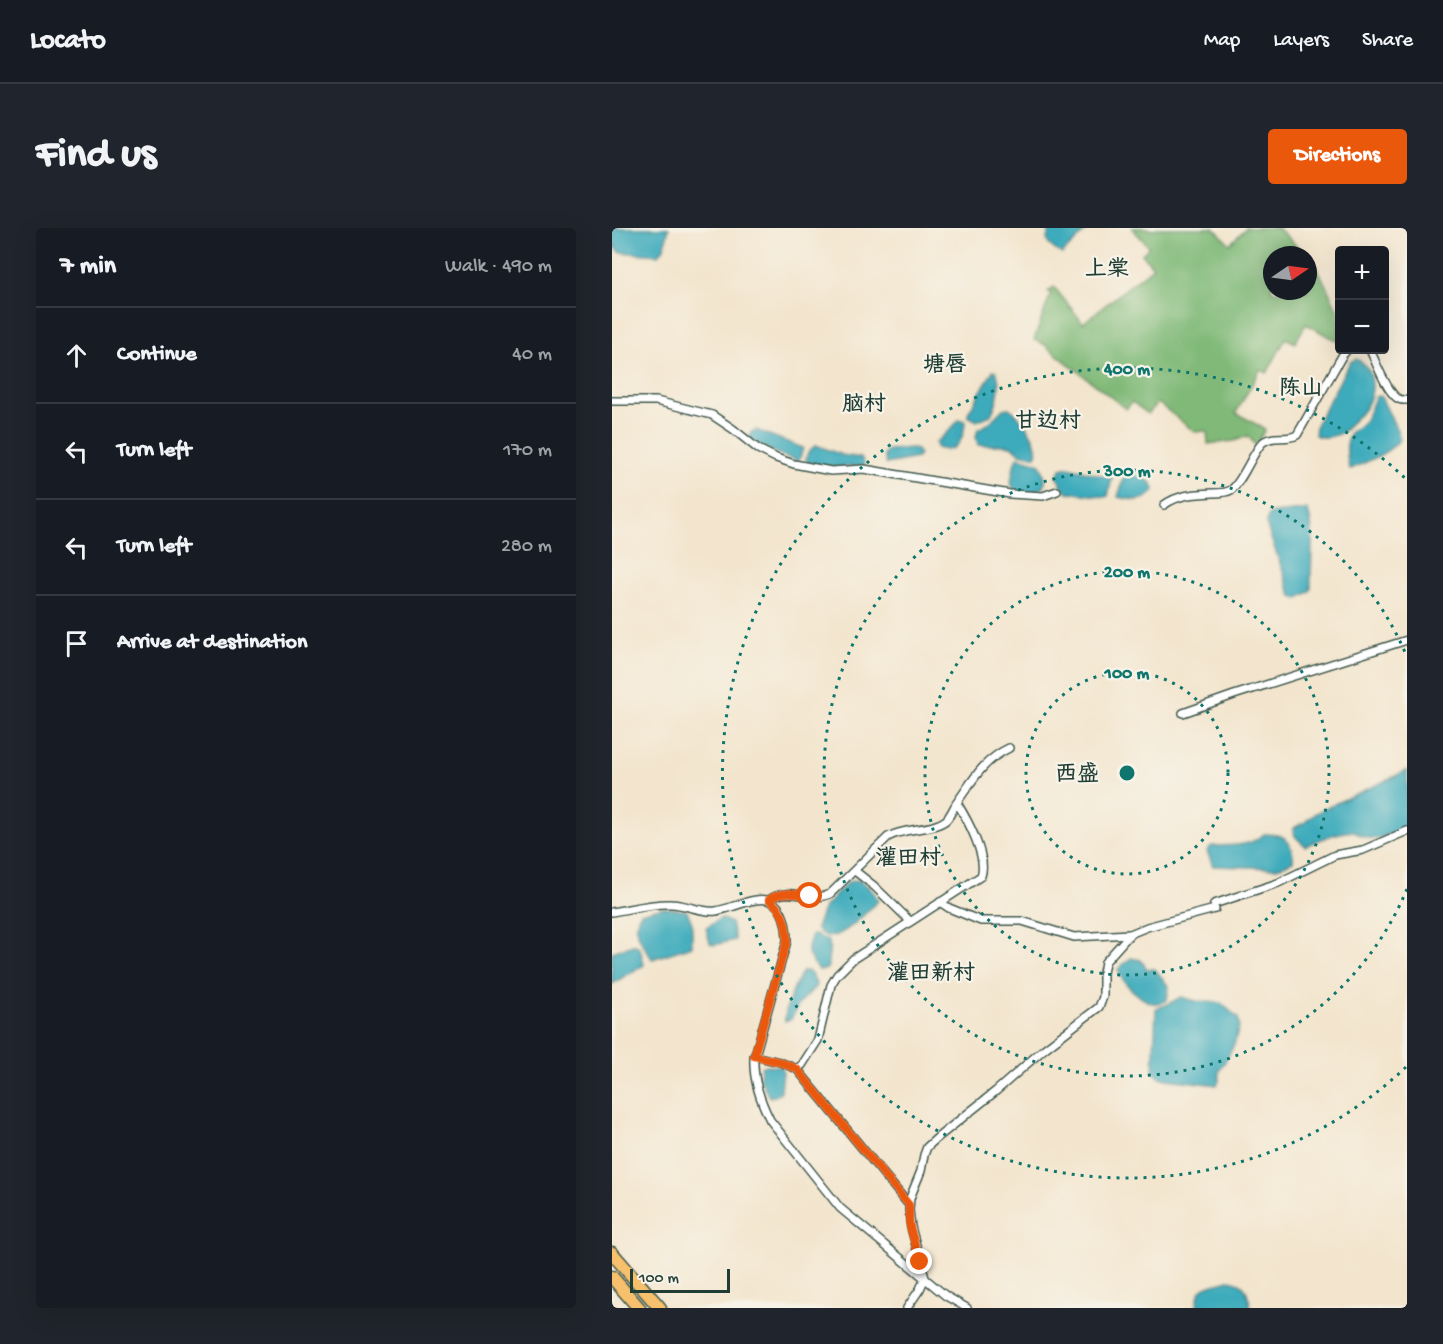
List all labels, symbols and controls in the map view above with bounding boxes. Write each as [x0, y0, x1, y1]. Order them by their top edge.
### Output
text: Locato [30, 25, 106, 58]
text: Map [1204, 29, 1240, 54]
text: Layers [1273, 29, 1329, 54]
text: Share [1362, 29, 1413, 54]
button: Directions [1268, 129, 1407, 184]
text: Find us [36, 132, 156, 181]
north arrow [1263, 246, 1317, 300]
map controls [1335, 246, 1389, 354]
button: + [1335, 246, 1389, 300]
text: 7 min [60, 252, 116, 283]
text: Walk · 490 m [445, 256, 552, 279]
district label: 上棠 [1085, 256, 1129, 284]
button: − [1335, 300, 1389, 354]
icon: ahead [60, 339, 93, 372]
text: Continue [117, 342, 197, 368]
text: 40 m [512, 344, 552, 367]
district label: 塘唇 [923, 352, 967, 380]
text: 400 m [1103, 360, 1150, 381]
district label: 陈山 [1279, 376, 1323, 403]
district label: 脑村 [842, 392, 886, 419]
district label: 甘边村 [1015, 409, 1081, 436]
icon: left [60, 435, 93, 468]
text: Turn left [117, 438, 191, 464]
text: 170 m [503, 440, 552, 463]
text: 300 m [1103, 462, 1151, 483]
icon: left [60, 531, 93, 564]
text: Turn left [117, 534, 191, 560]
text: 280 m [501, 536, 552, 559]
text: 200 m [1104, 563, 1150, 584]
icon: arrive [60, 627, 93, 660]
text: Arrive at destination [117, 630, 307, 656]
text: 100 m [1104, 664, 1150, 685]
district label: 西盛 [1055, 761, 1099, 789]
centre of rings [1117, 763, 1137, 783]
district label: 灌田村 [875, 845, 941, 873]
route start [796, 882, 822, 908]
district label: 灌田新村 [887, 960, 975, 988]
route end [906, 1248, 932, 1274]
scale bar [630, 1266, 730, 1294]
text: 100 m [639, 1270, 679, 1289]

